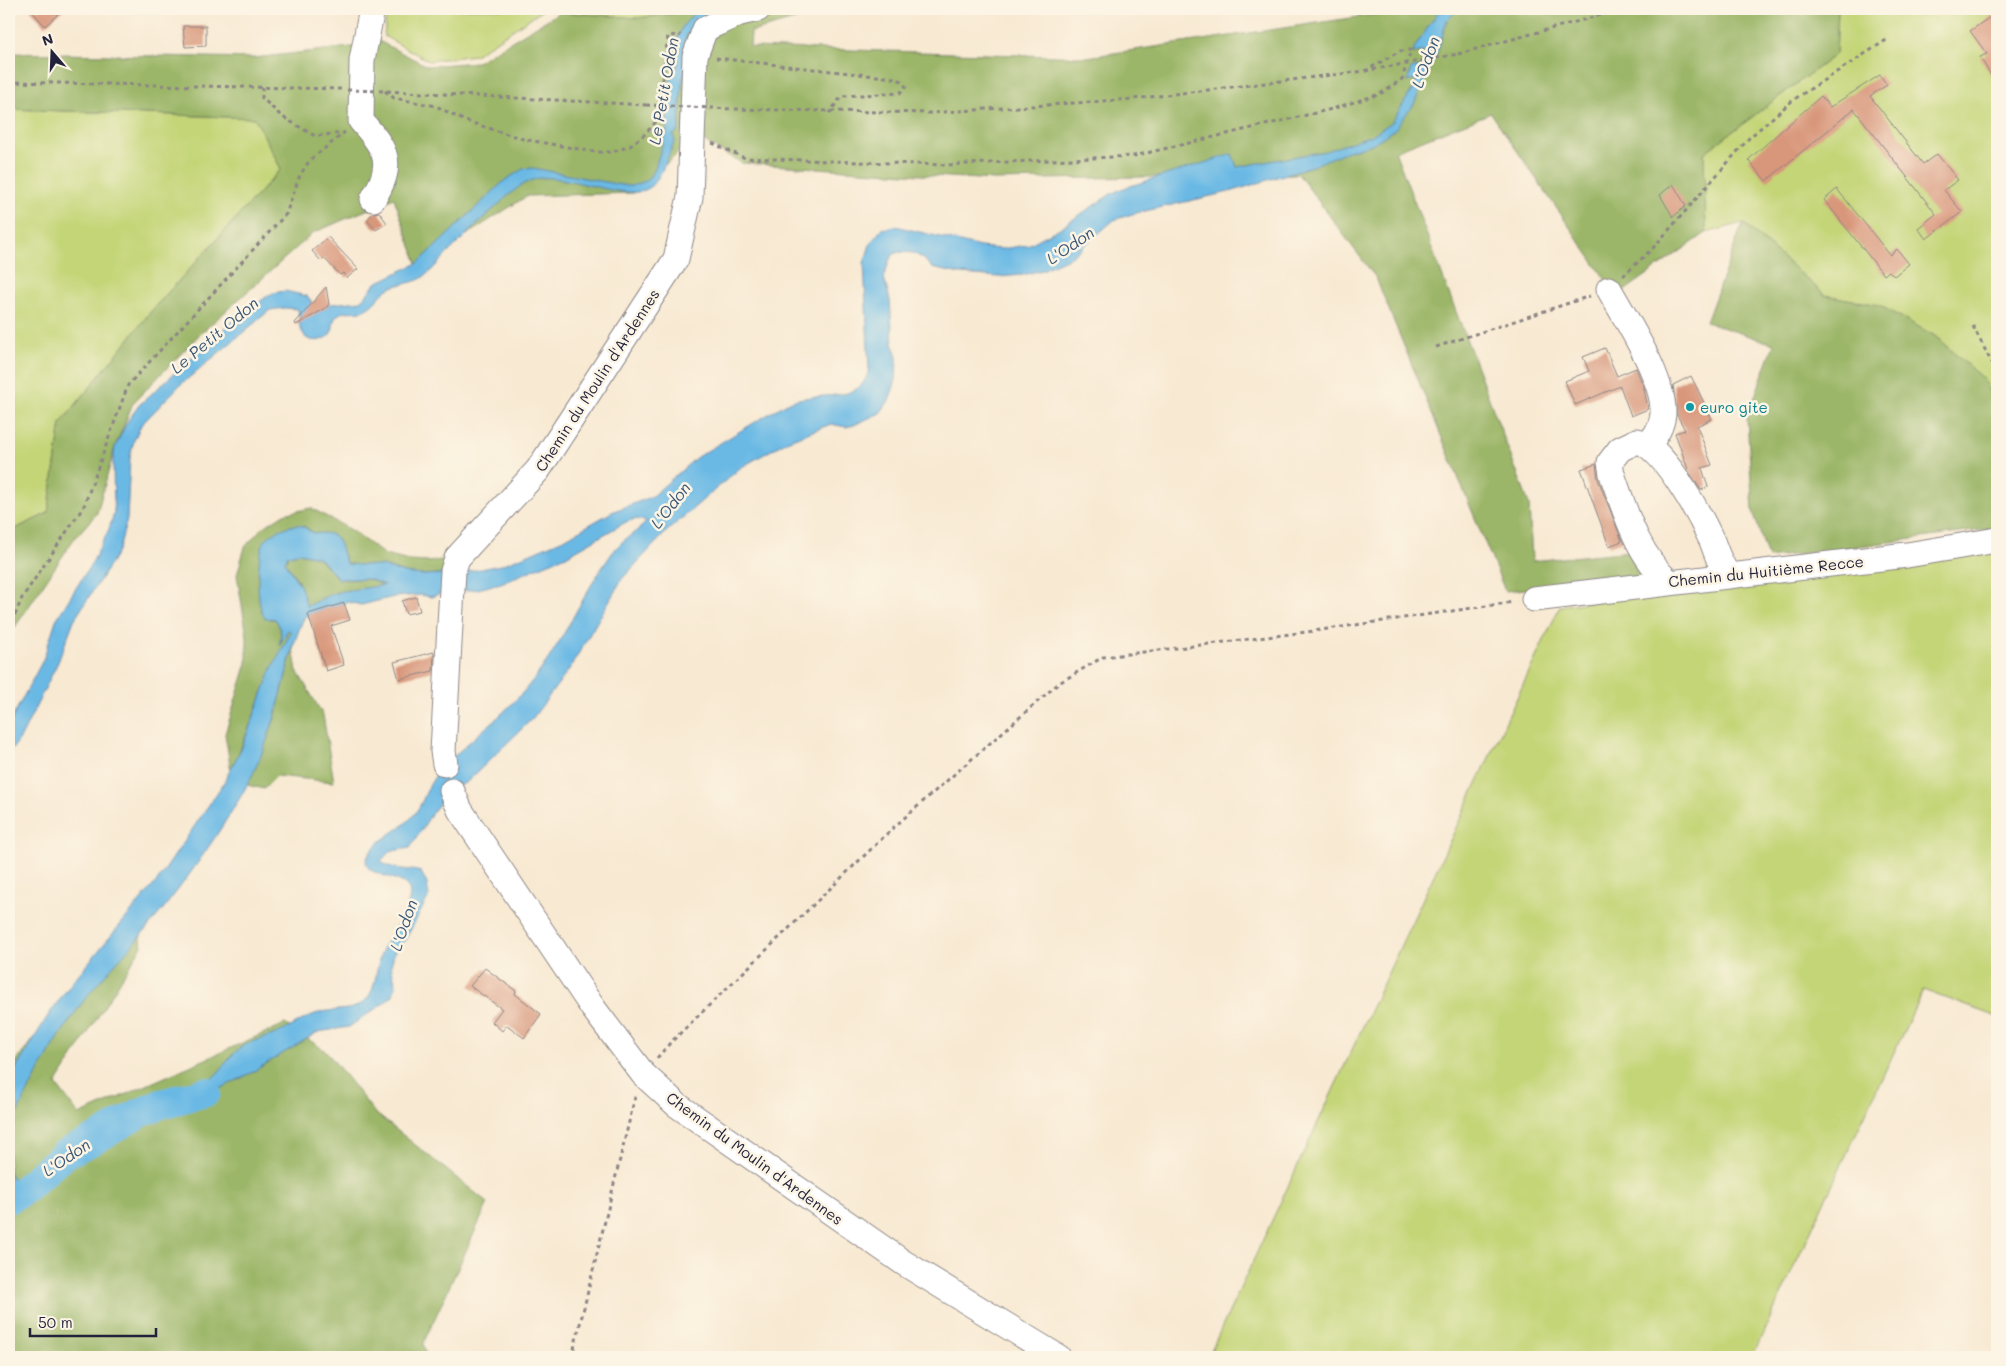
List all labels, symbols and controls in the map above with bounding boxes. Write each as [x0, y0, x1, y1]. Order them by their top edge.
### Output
north arrow [28, 28, 78, 78]
text: N [39, 29, 56, 50]
water label: L'Odon [1406, 33, 1444, 91]
water label: Le Petit Odon [643, 36, 683, 146]
water label: L'Odon [1042, 221, 1098, 269]
street label: Chemin du Moulin d'Ardennes [530, 285, 664, 475]
water label: Le Petit Odon [166, 292, 262, 378]
place label: euro gite [1700, 397, 1768, 417]
marker: euro gite [1684, 401, 1696, 413]
water label: L'Odon [645, 478, 695, 532]
street label: Chemin du Huitième Recce [1667, 551, 1865, 591]
water label: L'Odon [384, 896, 422, 954]
street label: Chemin du Moulin d'Ardennes [663, 1087, 847, 1229]
water label: L'Odon [38, 1133, 94, 1181]
scale bar [30, 1306, 156, 1338]
text: 50 m [38, 1312, 73, 1332]

